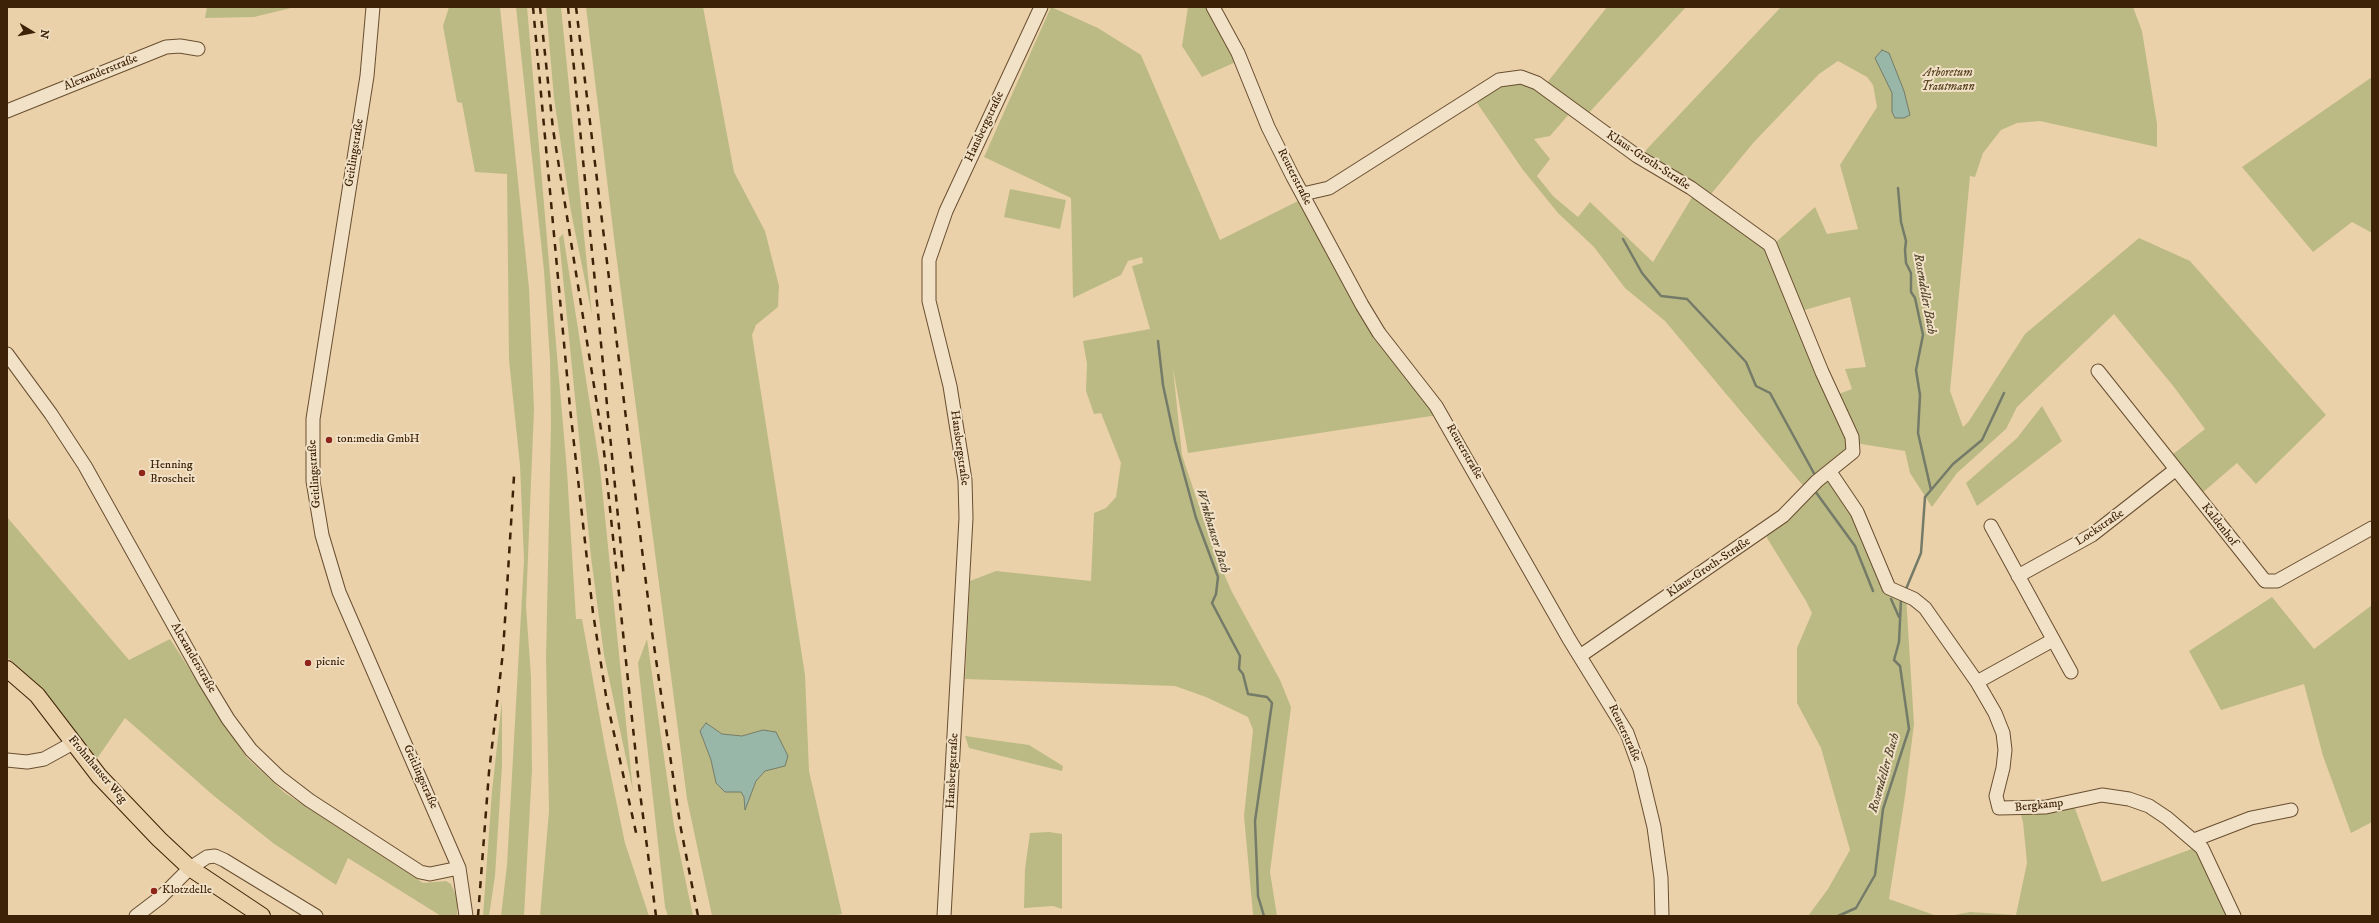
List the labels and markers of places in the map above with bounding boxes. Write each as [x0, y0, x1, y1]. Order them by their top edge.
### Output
place label: ton:media GmbH [337, 433, 420, 447]
marker: ton:media GmbH [324, 435, 334, 445]
place label: Henning Broscheit [150, 459, 195, 487]
marker: Henning Broscheit [137, 468, 147, 478]
place label: picnic [316, 656, 345, 670]
marker: picnic [303, 658, 313, 668]
place label: Klotzdelle [162, 884, 212, 898]
marker: Klotzdelle [149, 886, 159, 896]

